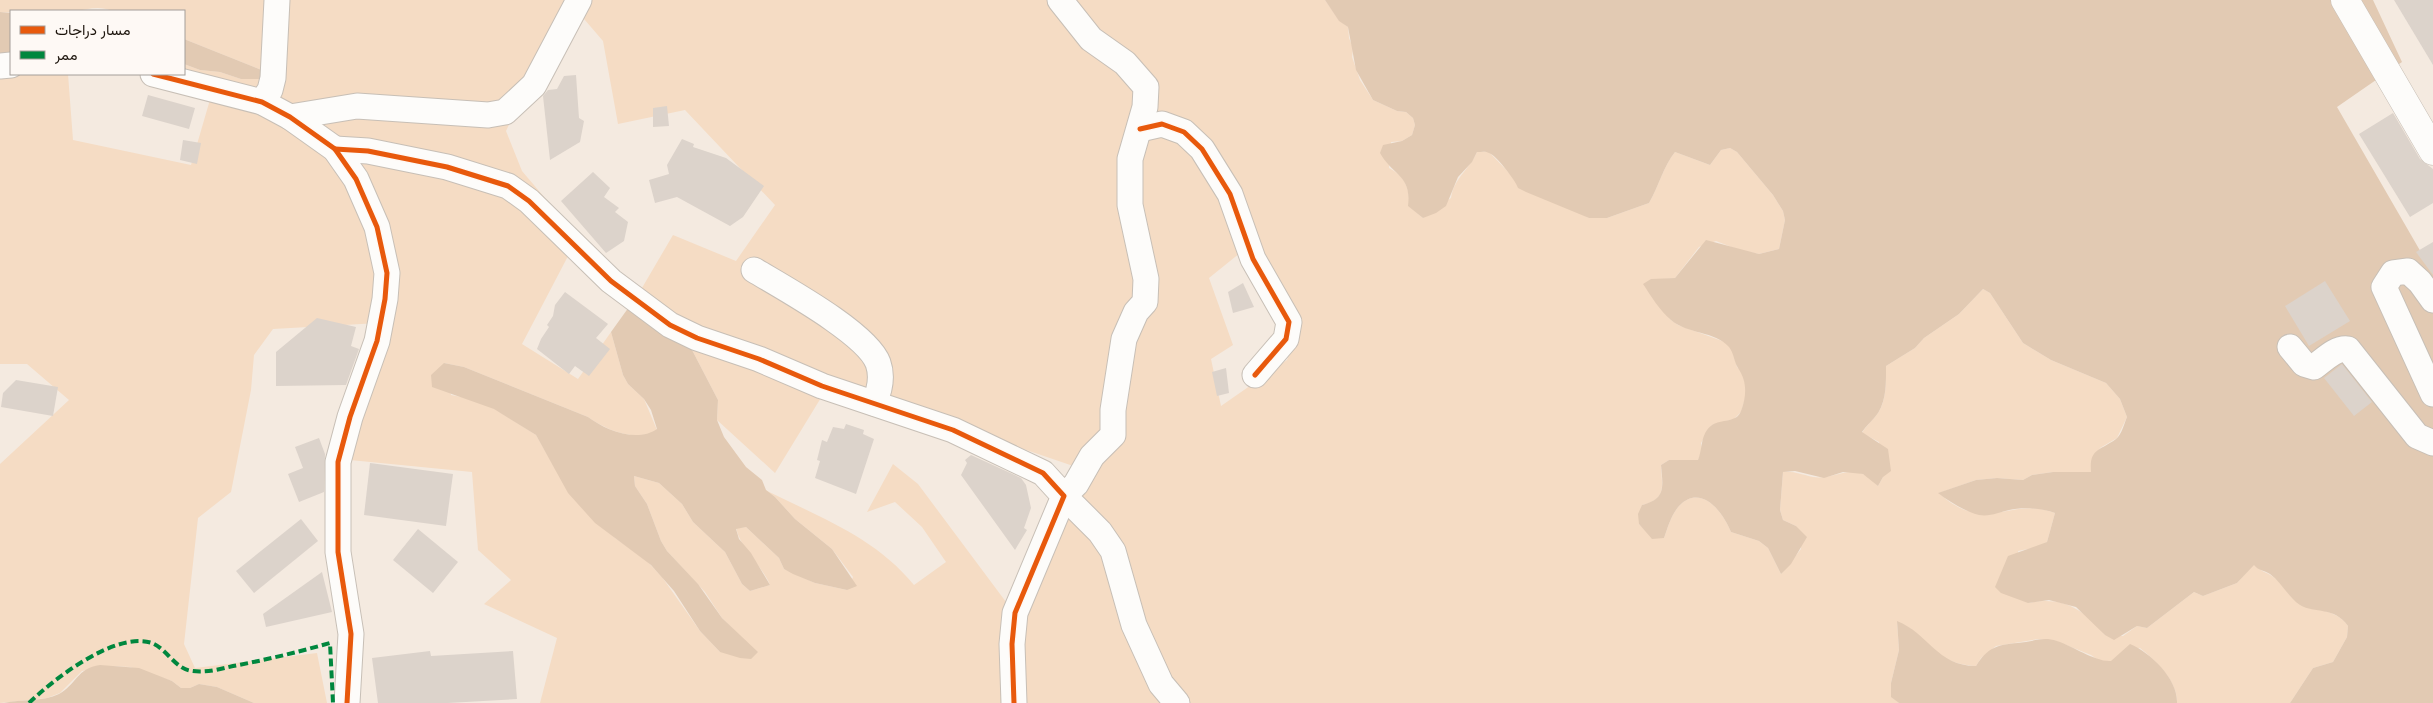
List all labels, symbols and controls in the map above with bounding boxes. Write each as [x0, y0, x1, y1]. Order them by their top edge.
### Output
legend [10, 10, 185, 75]
text: مسار دراجات [55, 21, 130, 39]
text: ممر [54, 46, 77, 64]

